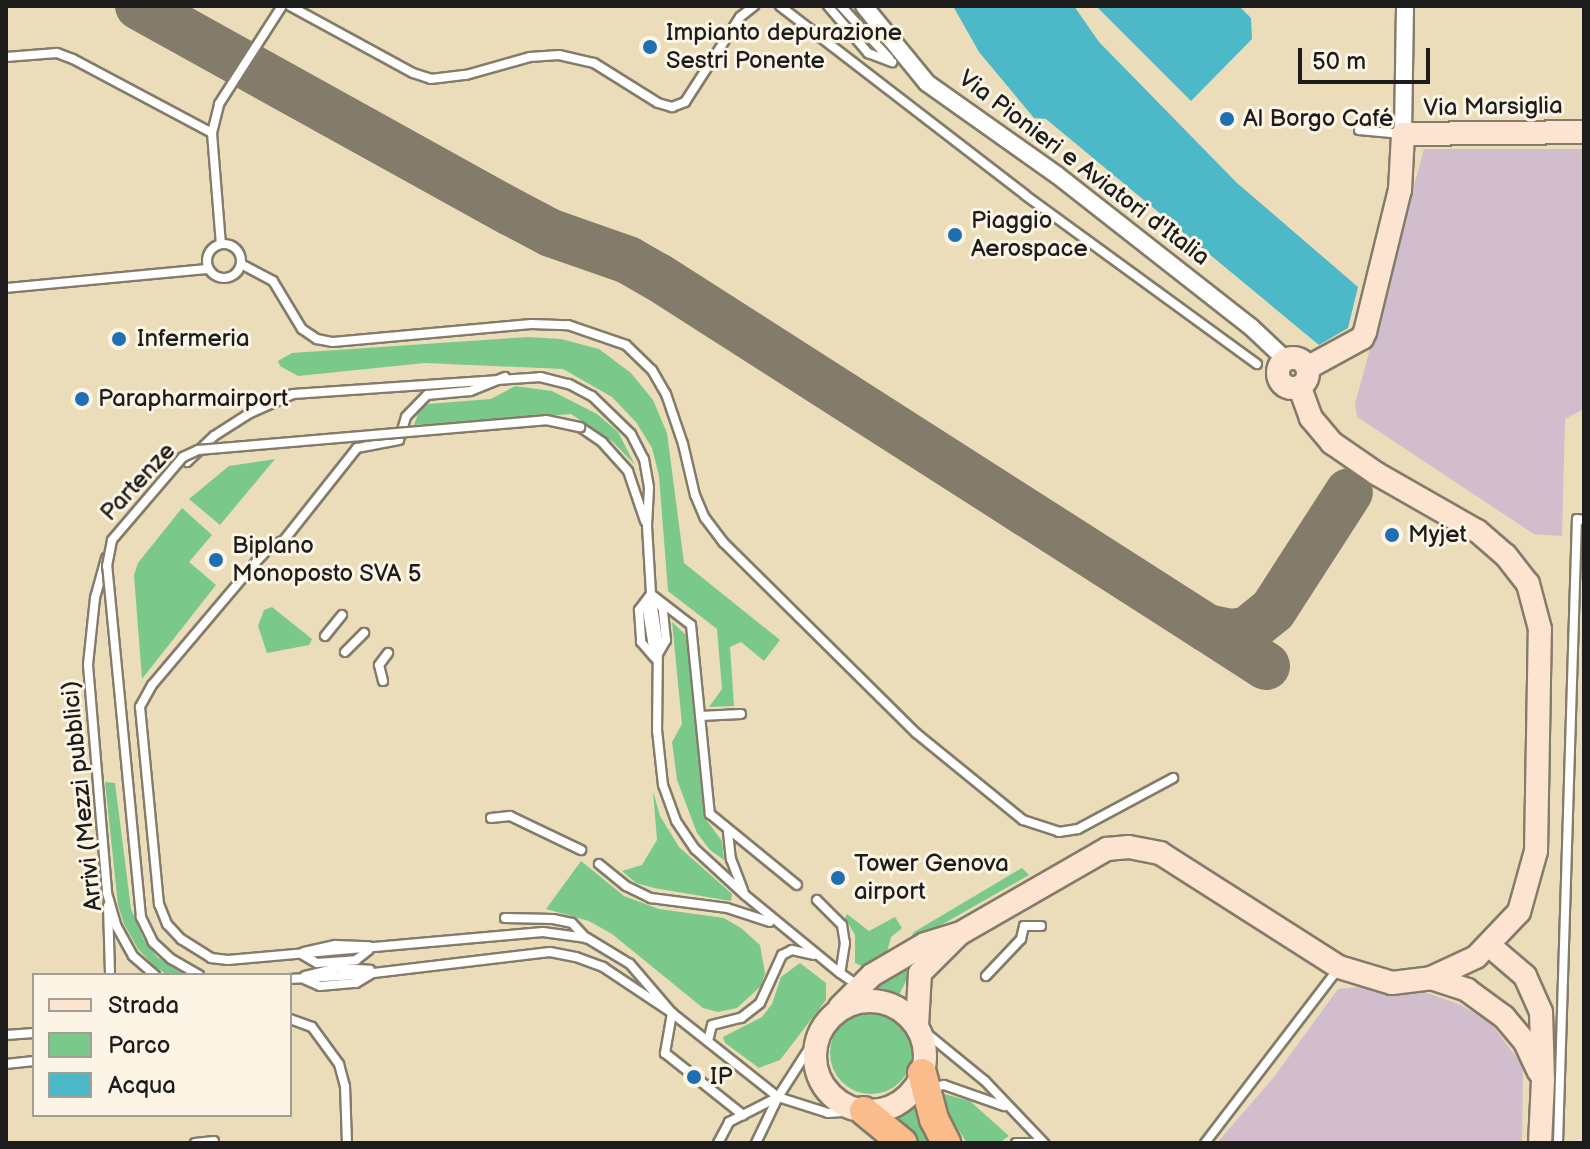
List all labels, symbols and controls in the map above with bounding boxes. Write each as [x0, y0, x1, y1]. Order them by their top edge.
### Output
place label: Impianto depurazione Sestri Ponente [666, 19, 902, 75]
scale bar [1302, 32, 1434, 82]
marker: Impianto depurazione Sestri Ponente [641, 38, 659, 56]
text: 50 m [1312, 47, 1366, 76]
street label: Via Pionieri e Aviatori d'Italia [953, 64, 1215, 272]
street label: Via Marsiglia [1423, 91, 1563, 123]
place label: Al Borgo Café [1243, 105, 1393, 133]
marker: Al Borgo Café [1218, 110, 1236, 128]
place label: Piaggio Aerospace [971, 207, 1088, 263]
marker: Piaggio Aerospace [946, 226, 964, 244]
place label: Infermeria [137, 325, 250, 353]
marker: Infermeria [108, 328, 130, 350]
place label: Parapharmairport [98, 385, 288, 413]
marker: Parapharmairport [73, 390, 91, 408]
street label: Partenze [95, 437, 181, 527]
place label: Myjet [1408, 521, 1467, 549]
marker: Myjet [1383, 526, 1401, 544]
place label: Biplano Monoposto SVA 5 [232, 532, 422, 588]
marker: Biplano Monoposto SVA 5 [207, 551, 225, 569]
street label: Arrivi (Mezzi pubblici) [56, 679, 108, 913]
place label: Tower Genova airport [854, 850, 1009, 906]
marker: Tower Genova airport [829, 869, 847, 887]
legend [32, 973, 292, 1117]
text: Strada [108, 991, 179, 1020]
text: Parco [108, 1031, 170, 1060]
place label: IP [710, 1063, 733, 1091]
marker: IP [685, 1068, 703, 1086]
text: Acqua [108, 1071, 176, 1100]

